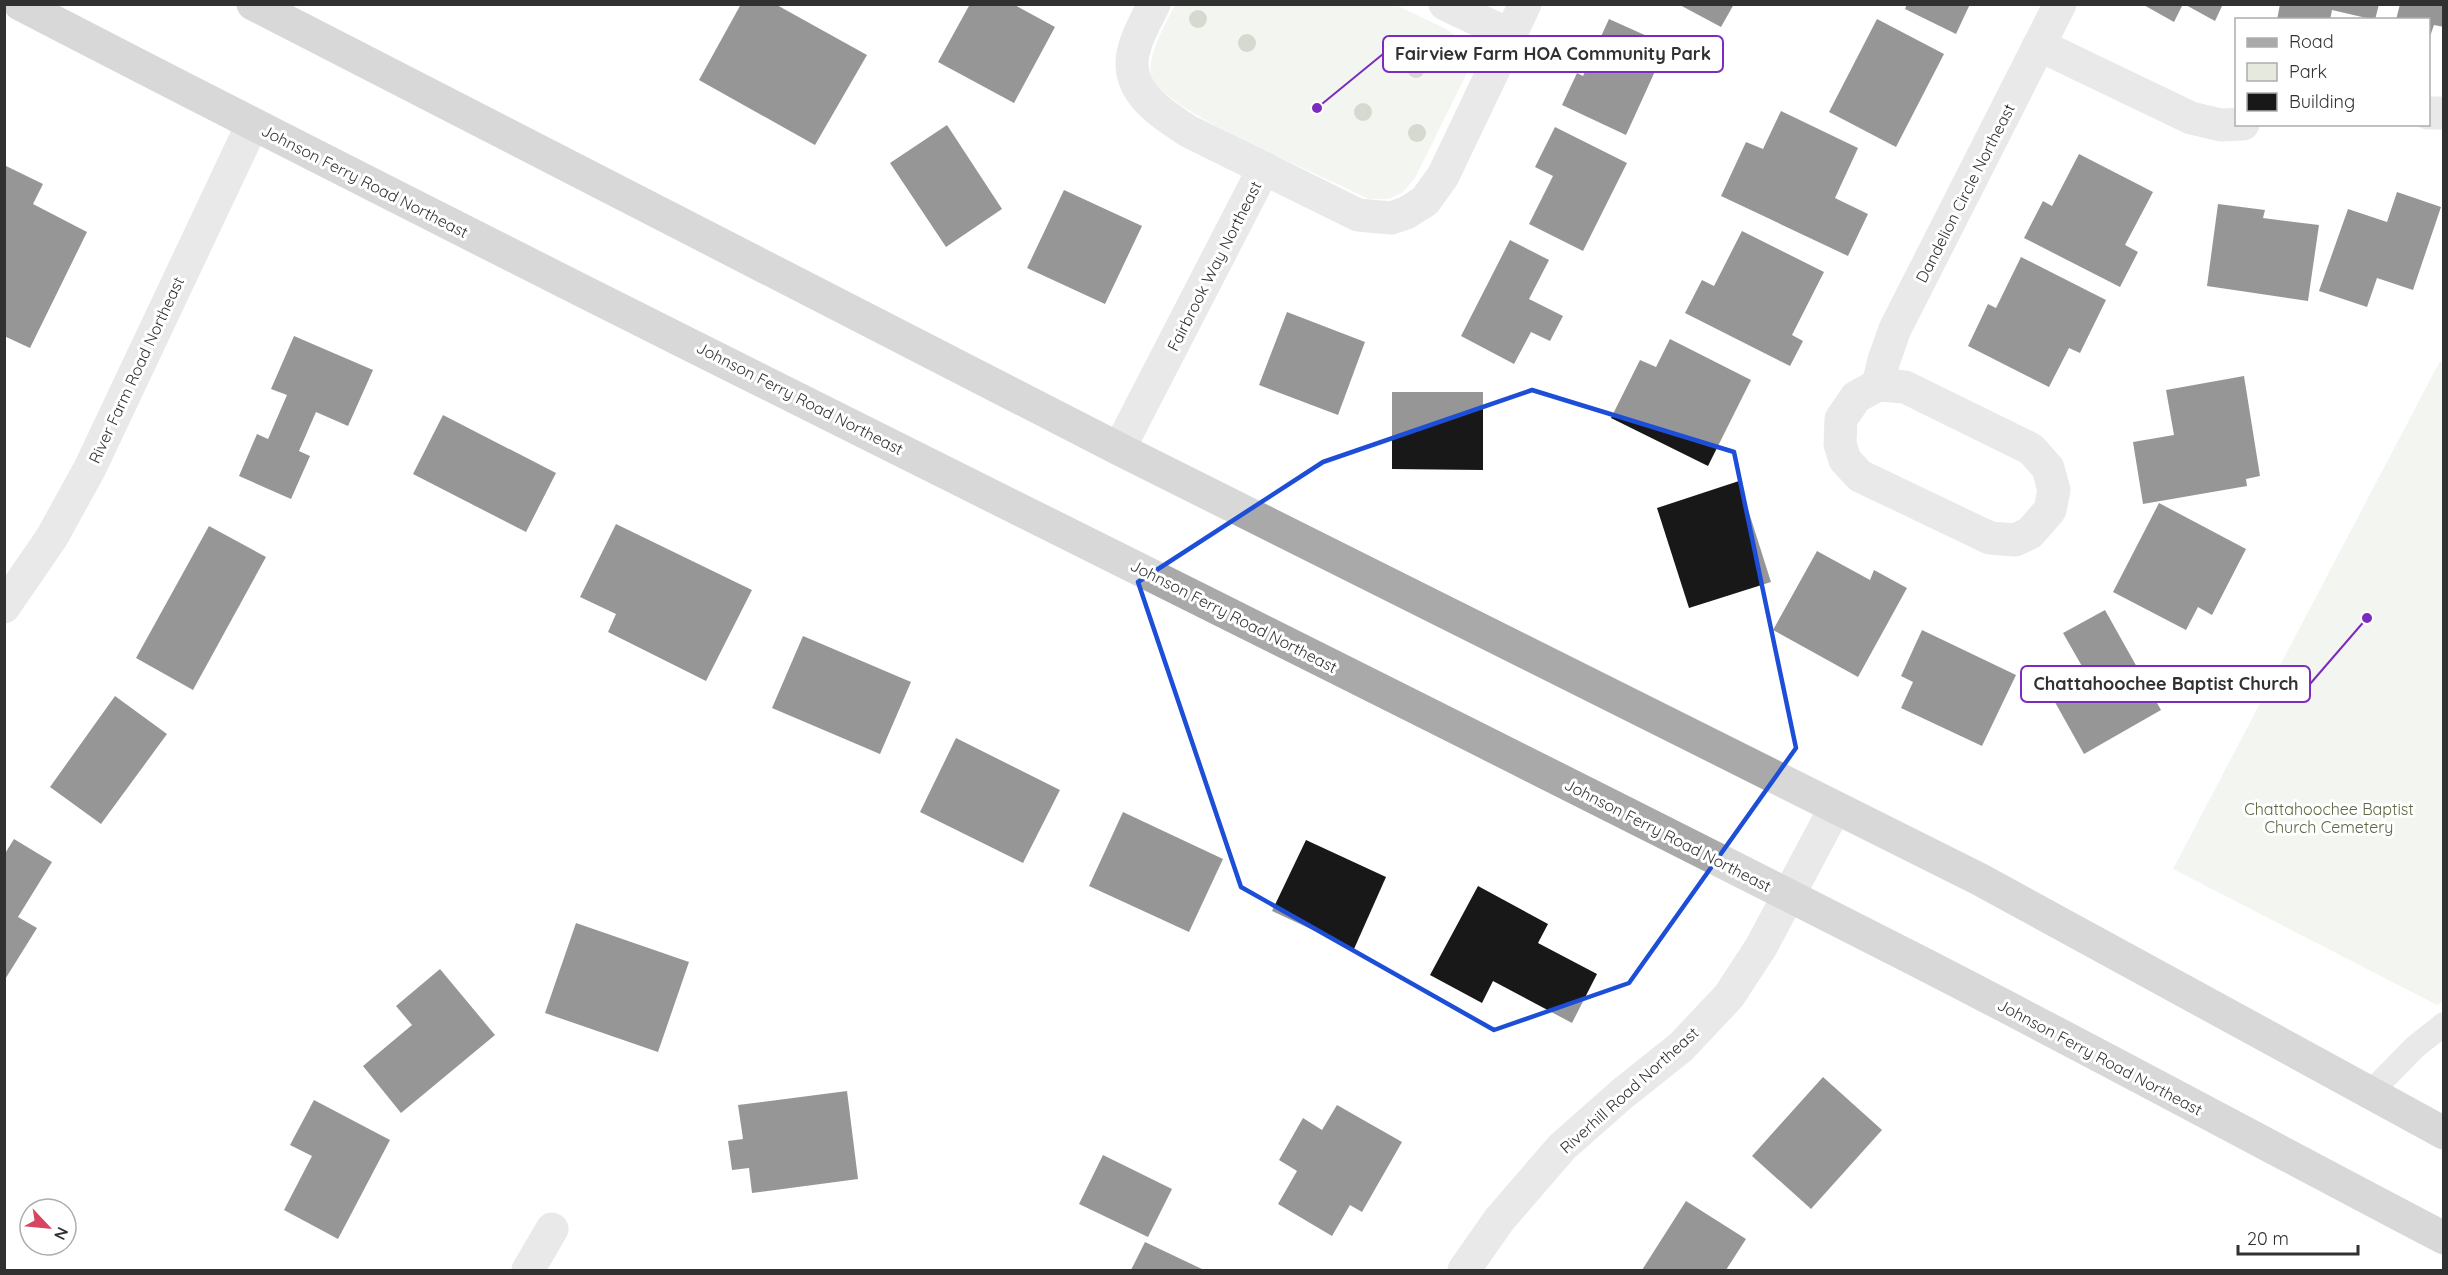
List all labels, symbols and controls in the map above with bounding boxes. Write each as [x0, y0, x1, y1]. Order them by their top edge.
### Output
legend [2235, 18, 2430, 126]
text: Road [2289, 30, 2334, 53]
callout: Fairview Farm HOA Community Park [1383, 36, 1723, 72]
text: Fairview Farm HOA Community Park [1395, 42, 1711, 65]
text: Park [2289, 60, 2327, 83]
text: Building [2289, 90, 2355, 113]
street label: Dandelion Circle Northeast [1911, 100, 2019, 286]
street label: Johnson Ferry Road Northeast [258, 120, 472, 242]
street label: Fairbrook Way Northeast [1162, 178, 1266, 354]
street label: River Farm Road Northeast [84, 274, 188, 466]
street label: Johnson Ferry Road Northeast [693, 337, 907, 459]
street label: Johnson Ferry Road Northeast [1127, 555, 1341, 677]
callout: Chattahoochee Baptist Church [2021, 666, 2310, 702]
text: Chattahoochee Baptist Church [2033, 672, 2299, 695]
street label: Johnson Ferry Road Northeast [1561, 774, 1775, 896]
park label: Chattahoochee Baptist Church Cemetery [2244, 799, 2414, 837]
street label: Johnson Ferry Road Northeast [1994, 994, 2206, 1120]
street label: Riverhill Road Northeast [1556, 1022, 1702, 1158]
north arrow [18, 1197, 78, 1257]
scale bar [2238, 1218, 2358, 1256]
text: N [50, 1224, 73, 1243]
text: 20 m [2247, 1227, 2289, 1250]

